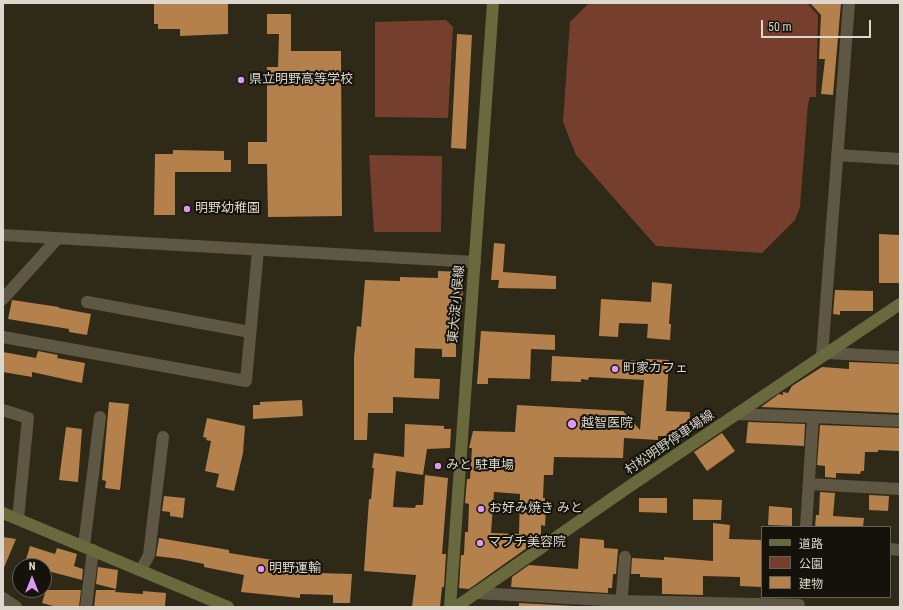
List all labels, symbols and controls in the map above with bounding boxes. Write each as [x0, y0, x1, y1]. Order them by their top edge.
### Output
scale bar [763, 12, 873, 38]
text: 50 m [768, 20, 792, 34]
place label: 県立明野高等学校 [249, 72, 353, 88]
marker: 県立明野高等学校 [236, 75, 246, 85]
place label: 明野幼稚園 [195, 201, 260, 217]
marker: 明野幼稚園 [182, 204, 192, 214]
street label: 東大淀小俣線 [446, 264, 468, 344]
place label: 町家カフェ [623, 361, 688, 377]
marker: 町家カフェ [610, 364, 620, 374]
street label: 村松明野停車場線 [623, 407, 717, 479]
place label: 越智医院 [581, 416, 633, 432]
marker: 越智医院 [566, 418, 578, 430]
place label: みと 駐車場 [446, 458, 514, 474]
marker: みと 駐車場 [433, 461, 443, 471]
place label: お好み焼き みと [489, 501, 583, 517]
marker: お好み焼き みと [476, 504, 486, 514]
legend [761, 526, 891, 598]
place label: マブチ美容院 [488, 535, 566, 551]
text: 道路 [799, 537, 823, 551]
marker: マブチ美容院 [475, 538, 485, 548]
text: 公園 [799, 557, 823, 571]
north arrow [12, 558, 52, 598]
text: N [29, 560, 35, 573]
place label: 明野運輸 [269, 561, 321, 577]
marker: 明野運輸 [256, 564, 266, 574]
text: 建物 [799, 577, 823, 591]

